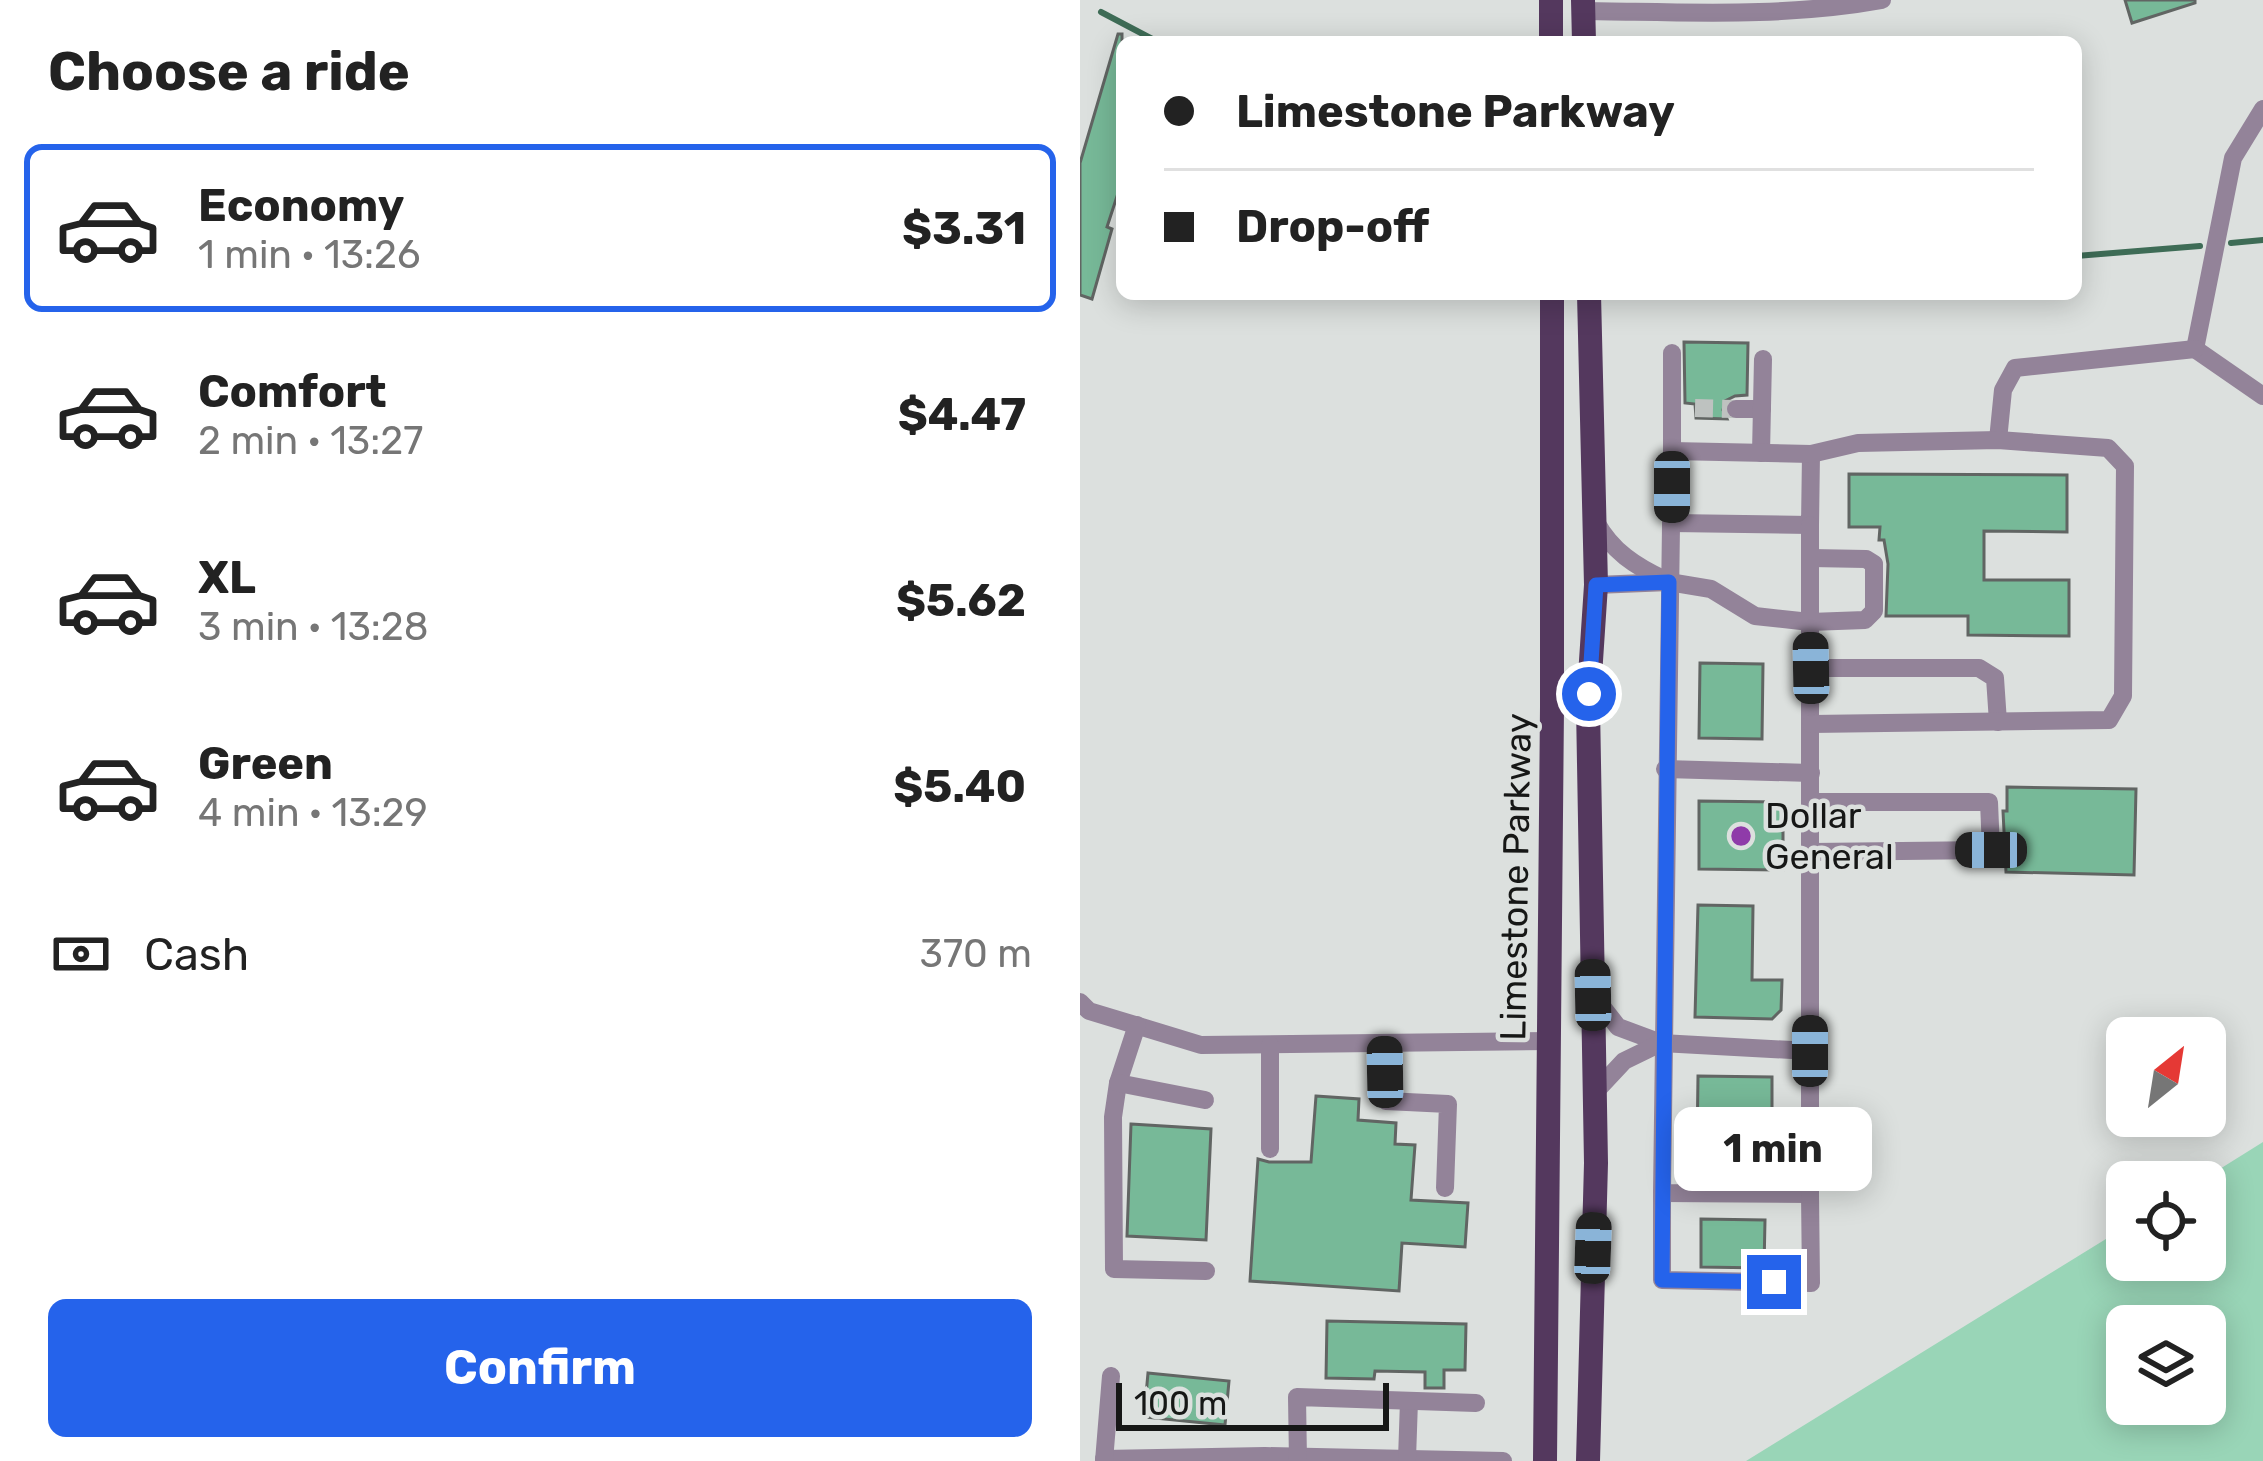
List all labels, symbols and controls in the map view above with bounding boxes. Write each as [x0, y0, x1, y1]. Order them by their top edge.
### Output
text: Choose a ride [48, 40, 410, 104]
text: Limestone Parkway [1236, 85, 1675, 138]
icon: car [54, 174, 162, 282]
text: Economy [198, 179, 404, 232]
text: Drop-off [1236, 200, 1429, 253]
text: $3.31 [902, 202, 1026, 255]
text: 1 min · 13:26 [198, 232, 421, 278]
icon: car [54, 360, 162, 468]
text: Comfort [198, 365, 387, 418]
text: $4.47 [898, 388, 1026, 441]
text: 2 min · 13:27 [198, 418, 423, 464]
car [1654, 451, 1690, 523]
icon: car [54, 546, 162, 654]
text: XL [198, 551, 256, 604]
text: $5.62 [896, 574, 1026, 627]
text: 3 min · 13:28 [198, 604, 429, 650]
car [1792, 632, 1830, 704]
route start [1562, 667, 1616, 721]
street label: Limestone Parkway [1491, 713, 1540, 1041]
icon: car [54, 732, 162, 840]
text: Green [198, 737, 333, 790]
text: $5.40 [893, 760, 1026, 813]
text: 4 min · 13:29 [198, 790, 428, 836]
place label: Dollar General [1765, 794, 1894, 878]
marker: Dollar General [1728, 823, 1754, 849]
car [1955, 832, 2027, 868]
icon: cash [48, 921, 114, 987]
text: Cash [144, 928, 249, 981]
text: 370 m [920, 931, 1032, 977]
car [1574, 959, 1612, 1031]
car [1792, 1015, 1828, 1087]
north arrow [2106, 1017, 2226, 1137]
map controls [2106, 1017, 2226, 1425]
car [1366, 1036, 1404, 1108]
callout: 1 min [1675, 1108, 1873, 1192]
text: 1 min [1723, 1126, 1823, 1172]
button: locate [2106, 1161, 2226, 1281]
car [1574, 1211, 1612, 1285]
route end [1747, 1255, 1801, 1309]
button: Confirm [48, 1299, 1032, 1437]
button: layers [2106, 1305, 2226, 1425]
scale bar [1116, 1377, 1389, 1430]
text: 100 m [1134, 1384, 1227, 1423]

